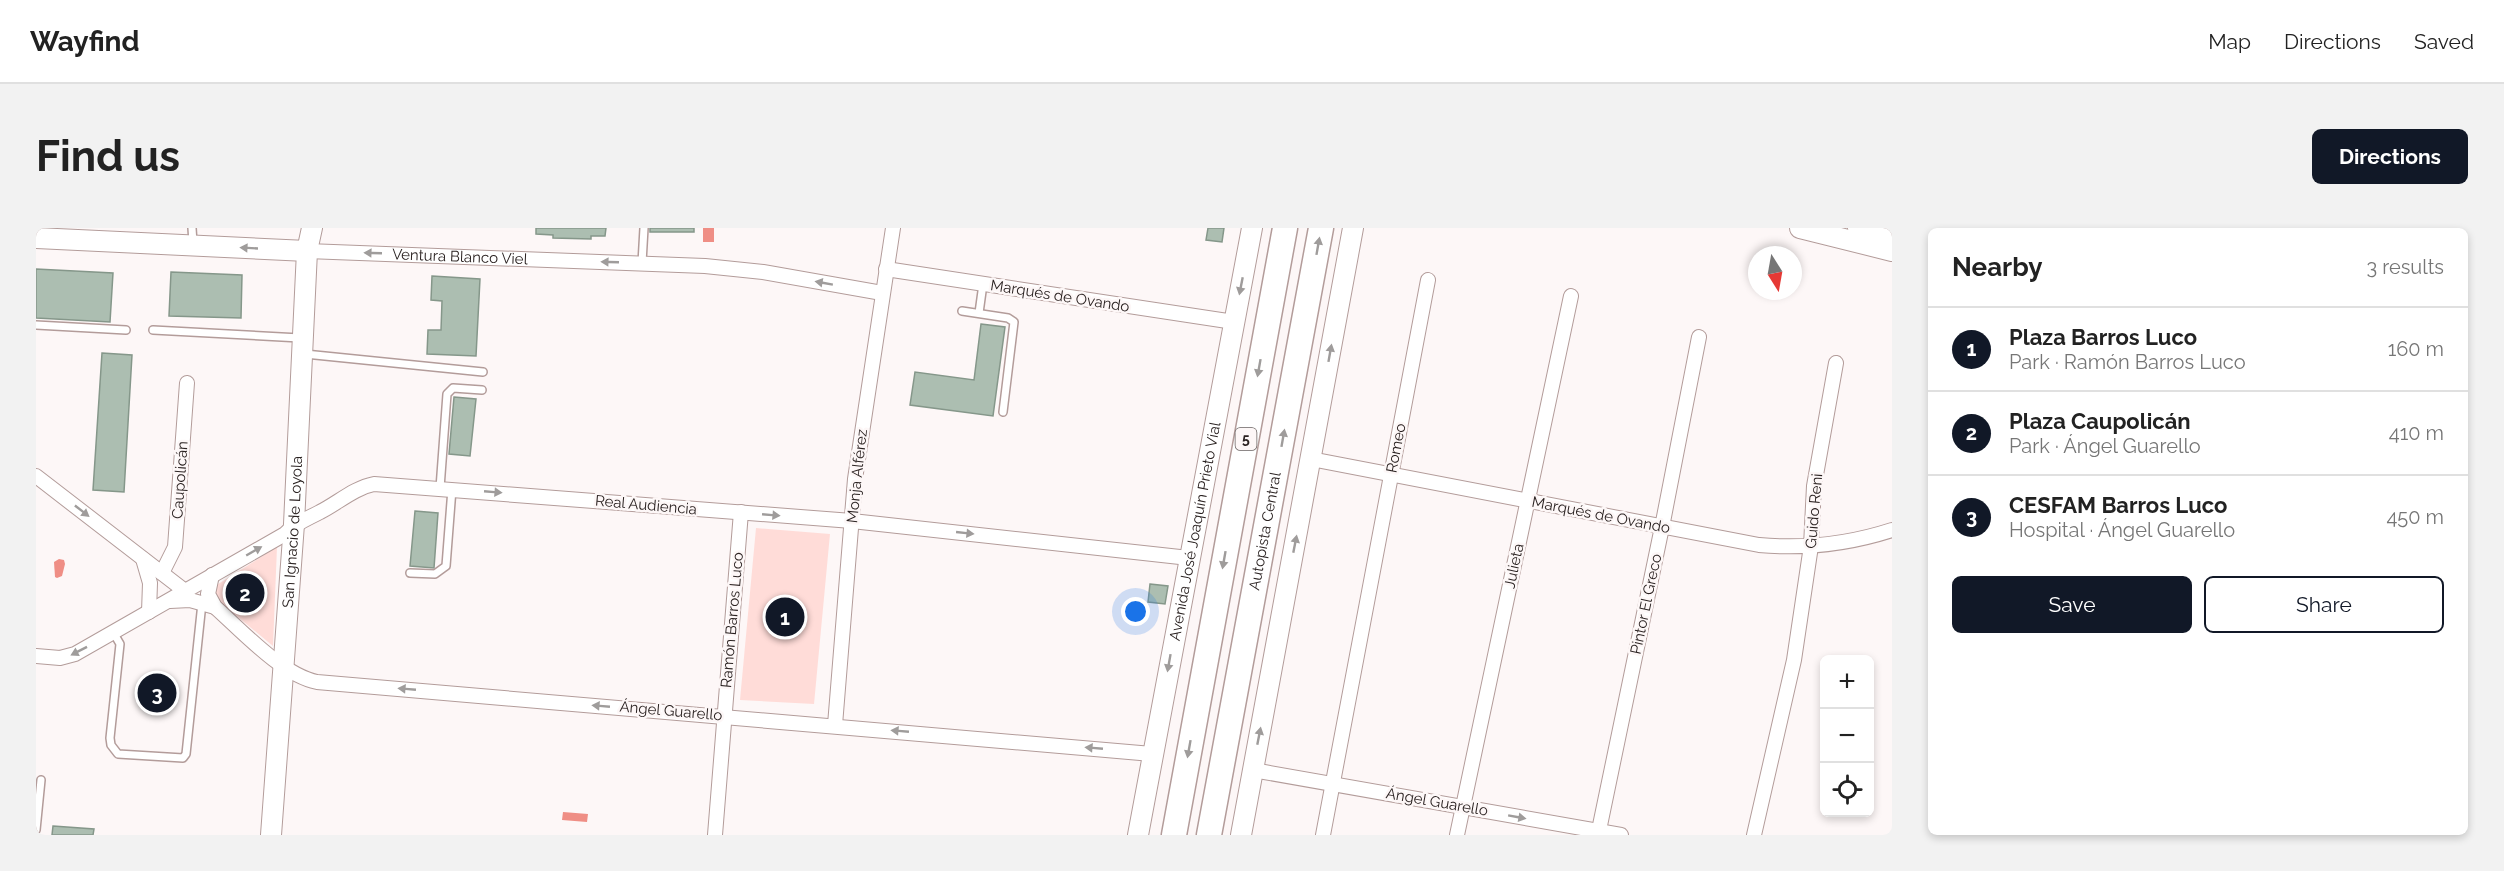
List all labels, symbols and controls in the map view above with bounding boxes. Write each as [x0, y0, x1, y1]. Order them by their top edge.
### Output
text: Wayfind [30, 25, 140, 58]
text: Map [2208, 29, 2251, 54]
text: Directions [2284, 29, 2381, 54]
text: Saved [2414, 29, 2474, 54]
button: Directions [2312, 129, 2468, 184]
text: Find us [36, 132, 180, 181]
one-way arrow [1314, 236, 1323, 255]
one-way arrow [240, 243, 259, 252]
street label: Ventura Blanco Viel [392, 245, 529, 268]
north arrow [1748, 246, 1802, 300]
one-way arrow [364, 249, 383, 258]
text: Nearby [1952, 252, 2042, 282]
text: 3 results [2366, 255, 2444, 279]
one-way arrow [600, 258, 619, 267]
street label: Marqués de Ovando [989, 276, 1131, 316]
one-way arrow [1236, 276, 1245, 295]
one-way arrow [815, 278, 834, 287]
text: Plaza Barros Luco [2009, 324, 2197, 350]
text: 1 [1967, 337, 1976, 361]
text: 160 m [2388, 337, 2444, 361]
one-way arrow [1326, 343, 1335, 362]
text: Park · Ramón Barros Luco [2009, 350, 2246, 374]
one-way arrow [1254, 359, 1263, 378]
text: Plaza Caupolicán [2009, 408, 2191, 434]
street label: Avenida José Joaquín Prieto Vial [1166, 419, 1225, 642]
text: 2 [1966, 421, 1977, 445]
text: 410 m [2389, 421, 2444, 445]
street label: Romeo [1382, 422, 1410, 474]
street label: Monja Alférez [843, 428, 871, 524]
road number: 5 [1236, 428, 1256, 450]
one-way arrow [1279, 428, 1288, 447]
text: Park · Ángel Guarello [2009, 434, 2201, 458]
street label: Caupolicán [168, 440, 192, 520]
street label: San Ignacio de Loyola [279, 455, 306, 608]
street label: Autopista Central [1245, 470, 1285, 592]
street label: Guido Reni [1802, 473, 1826, 549]
one-way arrow [483, 487, 502, 497]
street label: Real Audiencia [594, 492, 698, 518]
text: CESFAM Barros Luco [2009, 492, 2227, 518]
street label: Marqués de Ovando [1530, 493, 1672, 537]
one-way arrow [75, 505, 90, 517]
text: 3 [1966, 505, 1977, 529]
text: 450 m [2386, 505, 2444, 529]
one-way arrow [761, 510, 780, 519]
text: Hospital · Ángel Guarello [2009, 518, 2235, 542]
one-way arrow [955, 529, 974, 538]
one-way arrow [1291, 535, 1300, 554]
street label: Julieta [1500, 542, 1528, 590]
one-way arrow [246, 546, 262, 557]
street label: Ramón Barros Luco [717, 551, 747, 689]
one-way arrow [1219, 551, 1228, 570]
street label: Pintor El Greco [1627, 552, 1665, 656]
pin: 2 [226, 570, 264, 616]
button: Save [1952, 576, 2192, 633]
button: Share [2204, 576, 2444, 633]
pin: 1 [766, 594, 804, 640]
your location [1121, 597, 1150, 626]
one-way arrow [70, 645, 88, 655]
one-way arrow [1164, 653, 1173, 672]
map controls [1820, 655, 1874, 817]
button: + [1820, 655, 1874, 709]
pin: 3 [138, 670, 176, 716]
one-way arrow [397, 684, 416, 694]
street label: Ángel Guarello [619, 698, 723, 724]
one-way arrow [592, 701, 611, 710]
button: − [1820, 709, 1874, 763]
one-way arrow [890, 726, 909, 736]
one-way arrow [1255, 726, 1264, 745]
one-way arrow [1185, 740, 1194, 759]
one-way arrow [1085, 744, 1104, 753]
button: locate [1820, 763, 1874, 817]
street label: Ángel Guarello [1385, 784, 1489, 820]
one-way arrow [1508, 812, 1527, 821]

